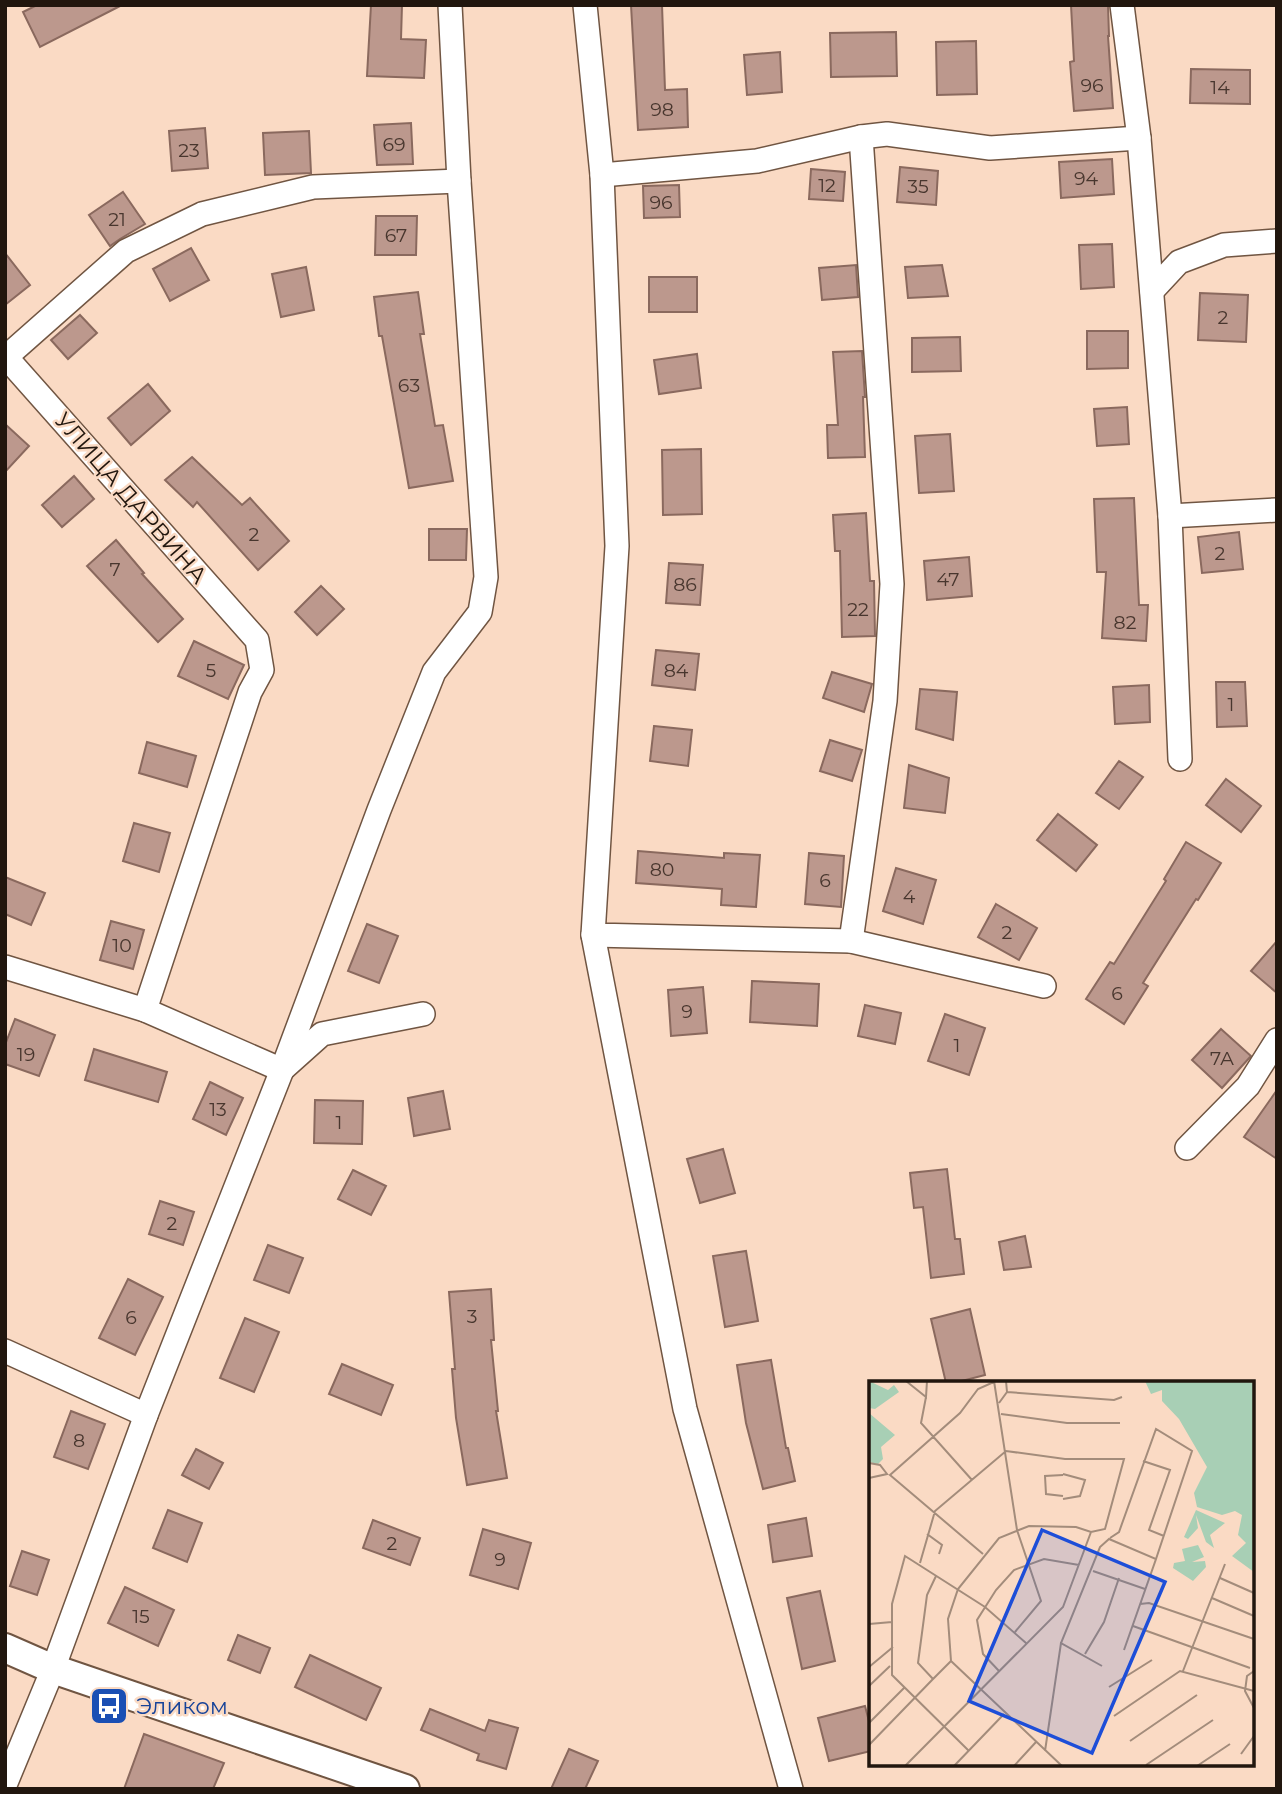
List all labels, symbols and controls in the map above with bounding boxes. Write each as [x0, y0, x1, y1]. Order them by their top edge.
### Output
house number: 96 [1080, 74, 1104, 97]
house number: 14 [1210, 76, 1230, 99]
house number: 98 [650, 98, 674, 121]
house number: 69 [382, 133, 406, 156]
house number: 23 [178, 139, 200, 162]
house number: 94 [1074, 167, 1099, 190]
house number: 12 [818, 174, 836, 197]
house number: 35 [907, 175, 929, 198]
house number: 96 [649, 191, 673, 214]
house number: 21 [108, 208, 126, 231]
house number: 67 [385, 224, 407, 247]
house number: 2 [1218, 306, 1229, 329]
house number: 63 [398, 374, 420, 397]
street label: УЛИЦА ДАРВИНА [49, 407, 213, 589]
house number: 2 [249, 523, 260, 546]
house number: 2 [1215, 542, 1226, 565]
house number: 7 [109, 558, 121, 581]
house number: 47 [937, 568, 959, 591]
house number: 86 [673, 573, 697, 596]
house number: 22 [847, 598, 869, 621]
house number: 82 [1114, 611, 1137, 634]
house number: 5 [206, 659, 217, 682]
house number: 84 [664, 659, 689, 682]
house number: 1 [1228, 693, 1234, 716]
house number: 80 [650, 858, 674, 881]
house number: 6 [819, 869, 831, 892]
house number: 4 [903, 885, 916, 908]
house number: 2 [1002, 921, 1013, 944]
house number: 10 [112, 934, 132, 957]
house number: 6 [1111, 982, 1123, 1005]
house number: 9 [681, 1000, 693, 1023]
house number: 1 [954, 1034, 960, 1057]
house number: 19 [17, 1043, 35, 1066]
house number: 7А [1210, 1047, 1234, 1070]
house number: 13 [209, 1098, 227, 1121]
house number: 1 [336, 1111, 342, 1134]
house number: 2 [167, 1212, 178, 1235]
house number: 3 [467, 1305, 477, 1328]
house number: 6 [125, 1306, 137, 1329]
inset map [869, 1381, 1254, 1766]
house number: 8 [73, 1429, 85, 1452]
house number: 2 [387, 1532, 398, 1555]
house number: 9 [494, 1548, 506, 1571]
house number: 15 [132, 1605, 150, 1628]
bus stop icon: Эликом [88, 1685, 130, 1727]
place label: Эликом [136, 1692, 228, 1720]

